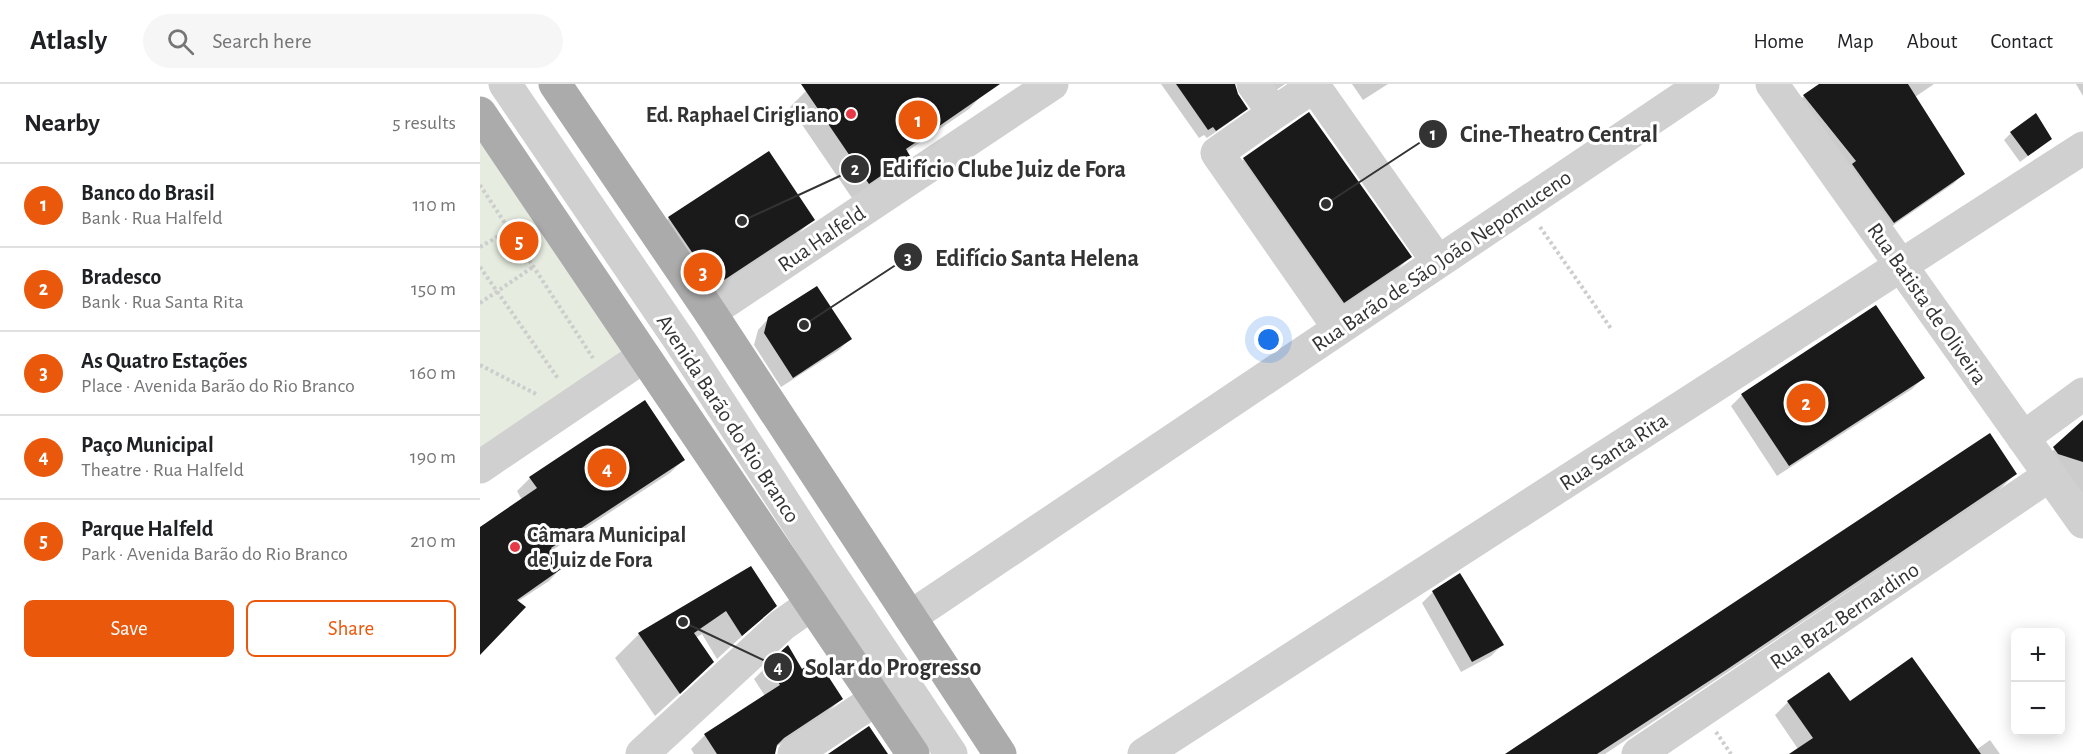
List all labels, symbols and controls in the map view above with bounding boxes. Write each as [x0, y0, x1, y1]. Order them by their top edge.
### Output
search box [143, 14, 563, 68]
icon: search [164, 25, 197, 58]
text: Atlasly [30, 27, 107, 55]
text: Search here [212, 30, 312, 52]
text: Home [1753, 31, 1804, 52]
text: Map [1837, 31, 1874, 52]
text: About [1907, 31, 1957, 52]
text: Contact [1990, 31, 2053, 52]
pin: 1 [898, 98, 938, 142]
place label: Ed. Raphael Cirigliano [646, 104, 839, 126]
marker: Ed. Raphael Cirigliano [844, 107, 858, 121]
text: Nearby [24, 110, 100, 136]
text: 5 results [392, 113, 456, 133]
callout: Cine-Theatro Central [1418, 113, 1670, 155]
text: Cine-Theatro Central [1460, 123, 1658, 147]
text: 1 [1430, 126, 1436, 144]
callout: Edifício Clube Juiz de Fora [840, 148, 1138, 190]
text: Edifício Clube Juiz de Fora [882, 158, 1126, 182]
text: 2 [851, 161, 860, 179]
street label: Rua Barão de São João Nepomuceno [1308, 166, 1575, 356]
text: Banco do Brasil [81, 182, 215, 204]
text: 1 [40, 195, 47, 215]
text: 110 m [412, 195, 456, 215]
street label: Rua Halfeld [774, 202, 869, 276]
text: Bank · Rua Halfeld [81, 208, 223, 228]
pin: 5 [500, 218, 538, 264]
street label: Rua Batista de Oliveira [1863, 219, 1991, 388]
callout: Edifício Santa Helena [893, 236, 1151, 278]
text: Edifício Santa Helena [935, 247, 1139, 271]
pin: 3 [684, 250, 722, 294]
text: 3 [904, 250, 912, 268]
text: Bradesco [81, 266, 161, 288]
text: 2 [39, 279, 48, 299]
text: 150 m [411, 279, 456, 299]
text: Bank · Rua Santa Rita [81, 292, 244, 312]
street label: Avenida Barão do Rio Branco [653, 310, 804, 527]
your location [1254, 325, 1283, 354]
text: As Quatro Estações [81, 350, 247, 372]
text: 3 [39, 363, 48, 383]
text: 160 m [410, 363, 456, 383]
text: Place · Avenida Barão do Rio Branco [81, 376, 355, 396]
pin: 2 [1786, 380, 1826, 426]
street label: Rua Santa Rita [1556, 409, 1671, 495]
text: Paço Municipal [81, 434, 214, 456]
pin: 4 [588, 446, 626, 490]
text: 4 [38, 447, 49, 467]
text: 190 m [410, 447, 456, 467]
text: Theatre · Rua Halfeld [81, 460, 244, 480]
text: Parque Halfeld [81, 518, 213, 540]
place label: Câmara Municipal de Juiz de Fora [527, 524, 686, 571]
text: 5 [39, 531, 48, 551]
text: 210 m [410, 531, 456, 551]
marker: Câmara Municipal de Juiz de Fora [508, 540, 522, 554]
text: Park · Avenida Barão do Rio Branco [81, 544, 348, 564]
street label: Rua Braz Bernardino [1766, 558, 1923, 674]
button: Save [24, 600, 234, 657]
button: Share [246, 600, 456, 657]
map controls [2011, 628, 2065, 736]
button: + [2011, 628, 2065, 682]
callout: Solar do Progresso [763, 646, 993, 688]
text: Solar do Progresso [805, 656, 981, 680]
text: 4 [773, 659, 783, 677]
button: − [2011, 682, 2065, 736]

